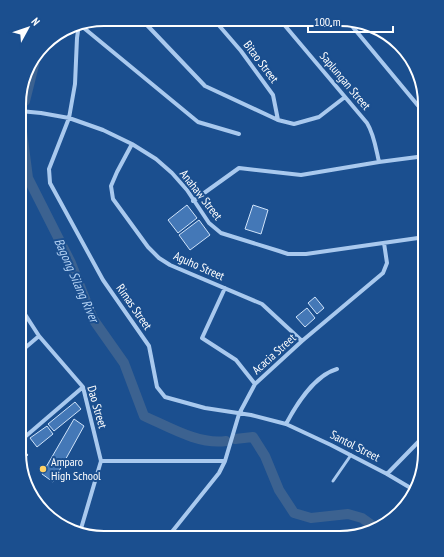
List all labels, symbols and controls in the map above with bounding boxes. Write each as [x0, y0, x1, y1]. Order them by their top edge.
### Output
north arrow [8, 8, 48, 48]
scale bar [308, 8, 393, 34]
text: 100 m [314, 14, 341, 29]
text: N [28, 15, 43, 28]
street label: Bitao Street [241, 38, 283, 86]
street label: Saplungan Street [317, 49, 374, 113]
street label: Anahaw Street [177, 166, 226, 224]
water label: Bagong Silang River [50, 235, 104, 327]
street label: Aguho Street [172, 248, 227, 284]
street label: Rimas Street [113, 281, 156, 333]
street label: Acacia Street [249, 330, 299, 377]
street label: Dao Street [84, 384, 111, 431]
street label: Santol Street [328, 427, 383, 465]
place label: Amparo High School [51, 454, 101, 483]
marker: Amparo High School [38, 464, 48, 474]

